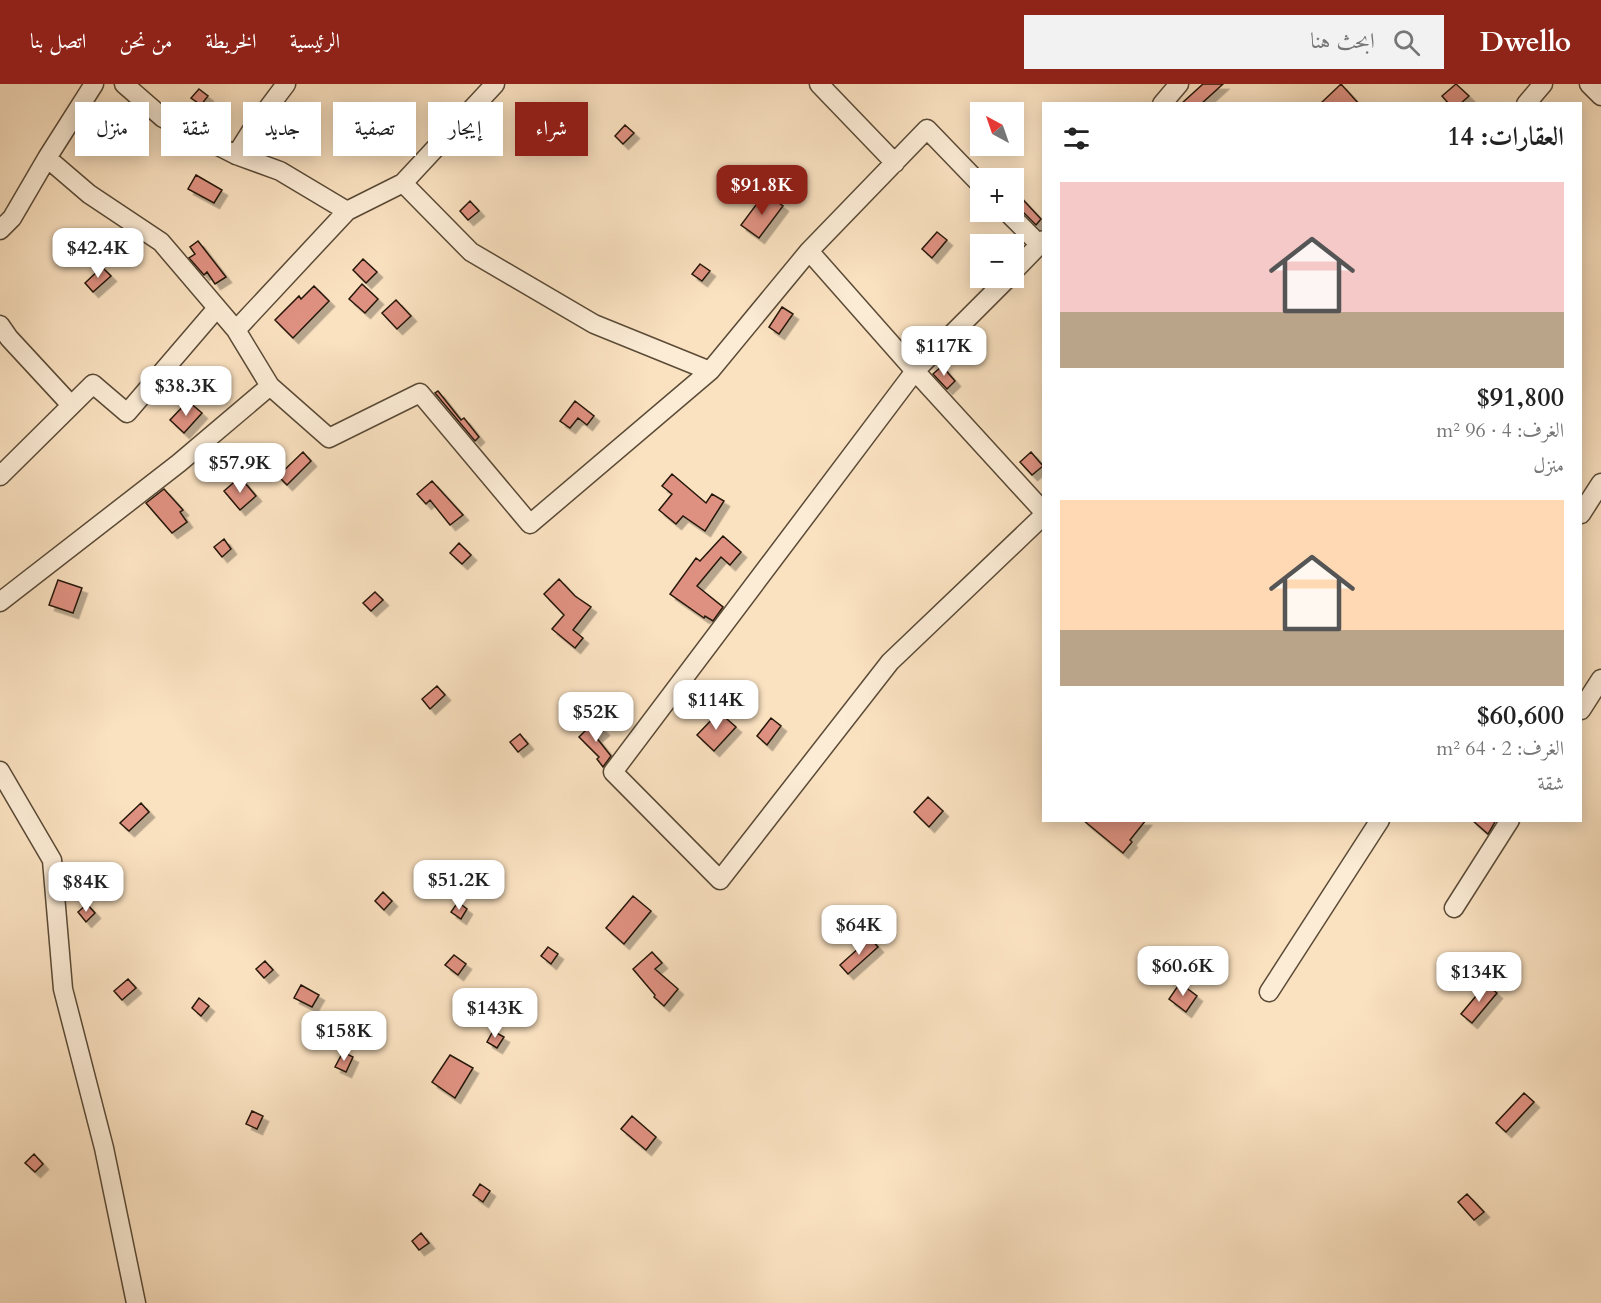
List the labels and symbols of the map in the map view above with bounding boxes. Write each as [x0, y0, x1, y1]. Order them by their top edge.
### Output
north arrow [970, 102, 1024, 156]
pin: $91.8K [713, 165, 811, 216]
pin: $42.4K [49, 228, 147, 279]
pin: $117K [902, 326, 986, 377]
pin: $38.3K [137, 366, 235, 417]
pin: $57.9K [191, 443, 289, 494]
pin: $114K [674, 680, 758, 731]
pin: $52K [560, 692, 632, 743]
pin: $51.2K [410, 860, 508, 911]
pin: $84K [50, 862, 122, 913]
pin: $64K [823, 905, 895, 956]
pin: $60.6K [1134, 946, 1232, 997]
pin: $134K [1437, 952, 1521, 1003]
pin: $143K [453, 988, 537, 1039]
pin: $158K [302, 1011, 386, 1062]

